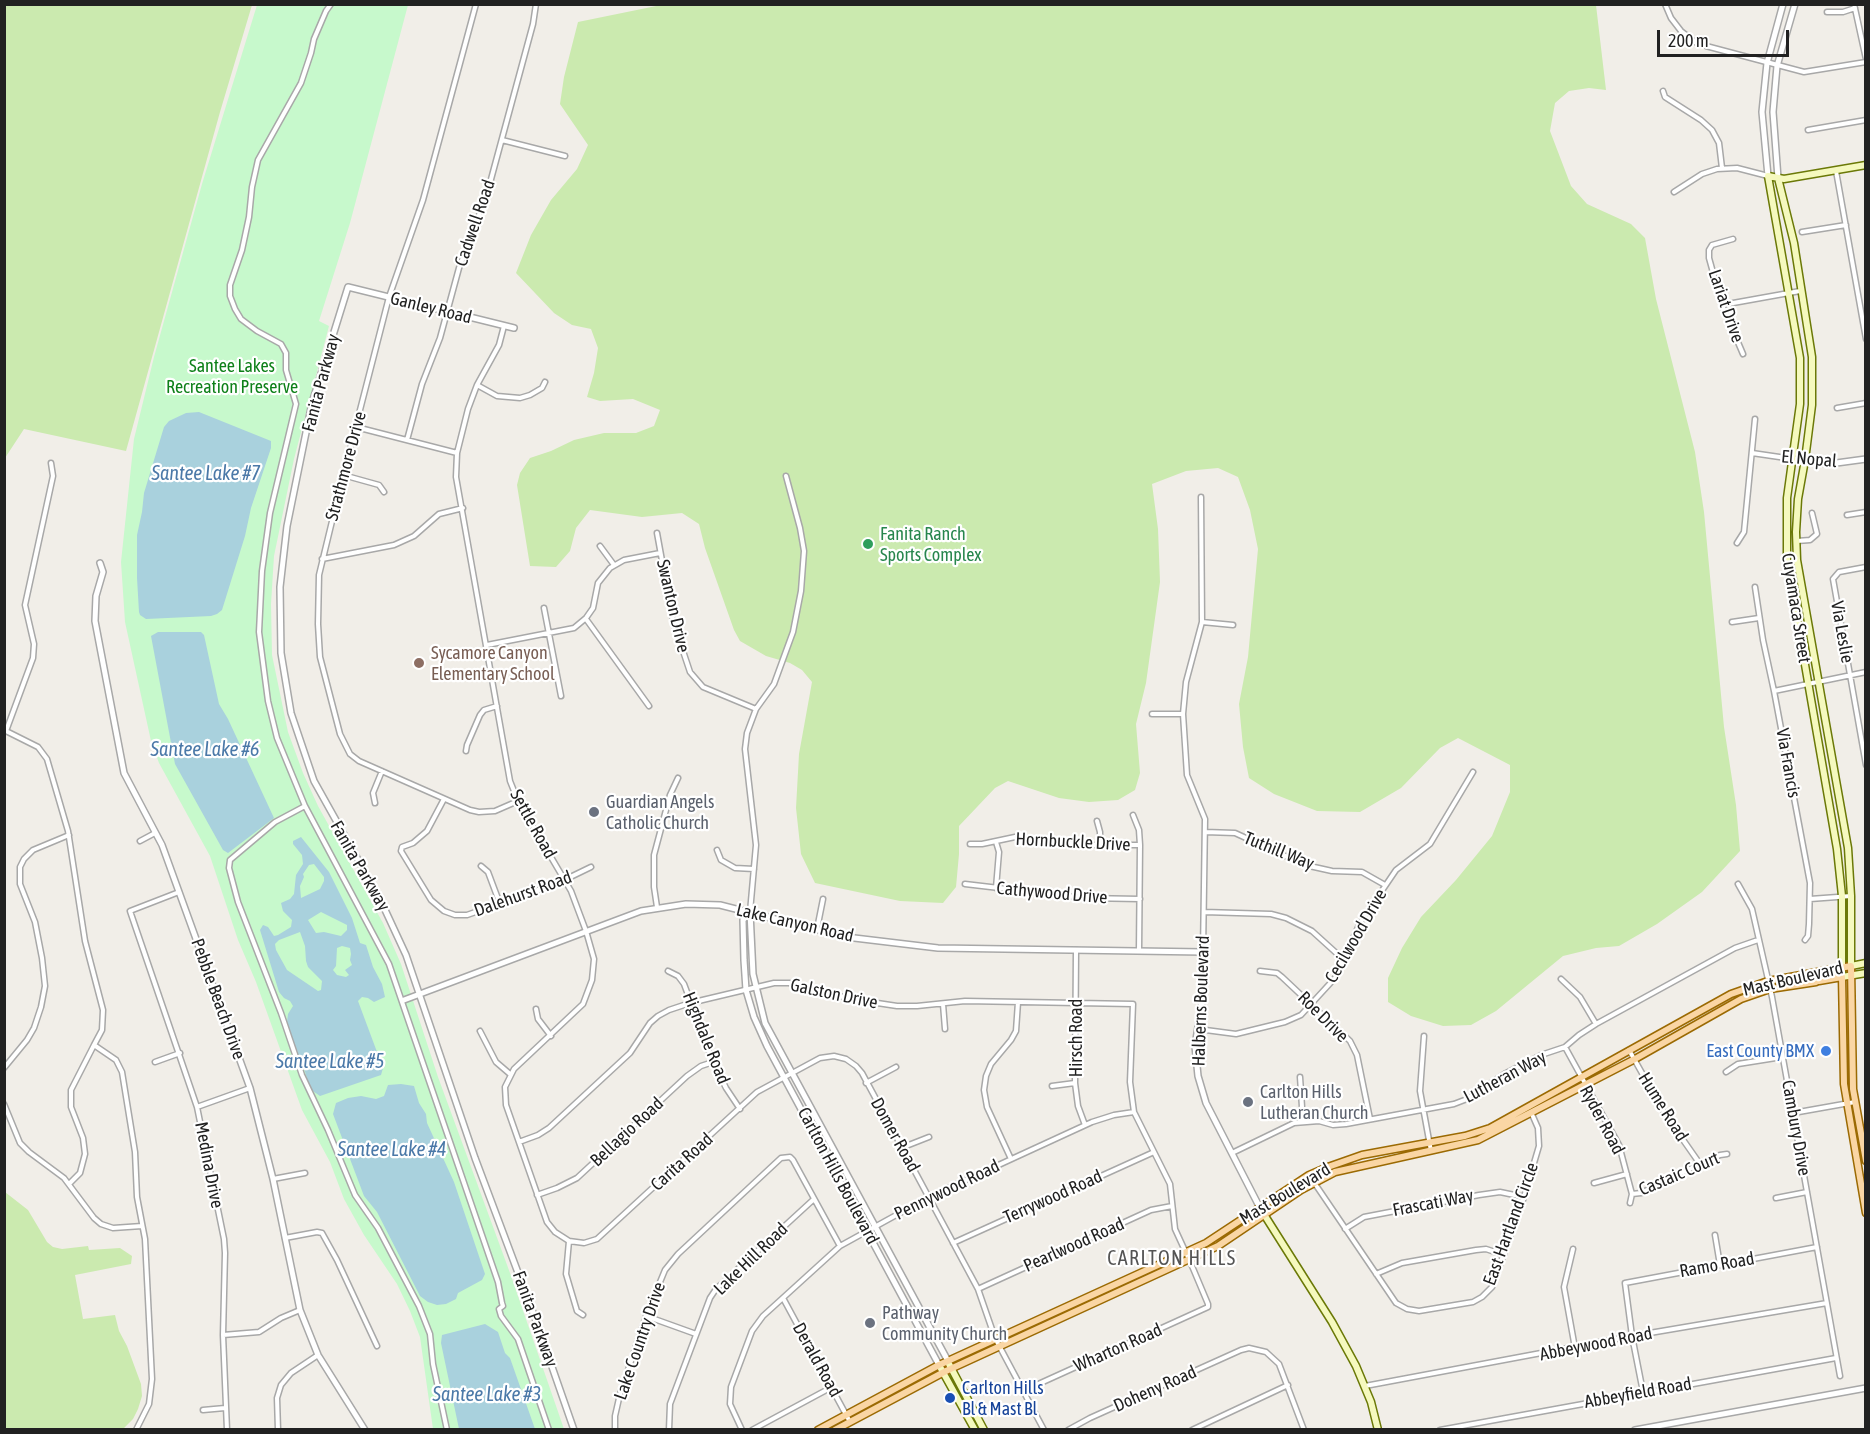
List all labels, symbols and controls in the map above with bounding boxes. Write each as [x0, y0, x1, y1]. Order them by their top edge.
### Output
scale bar [1660, 18, 1792, 56]
text: 200 m [1668, 30, 1709, 51]
street label: Cadwell Road [450, 177, 500, 269]
street label: Lariat Drive [1703, 267, 1749, 345]
street label: Ganley Road [388, 287, 474, 329]
street label: Fanita Parkway [298, 332, 344, 434]
park label: Santee Lakes Recreation Preserve [166, 355, 298, 398]
street label: Strathmore Drive [321, 409, 371, 523]
street label: El Nopal [1780, 446, 1838, 472]
water label: Santee Lake #7 [152, 462, 260, 486]
place label: Fanita Ranch Sports Complex [880, 523, 982, 566]
marker: Fanita Ranch Sports Complex [861, 537, 875, 551]
street label: Cuyamaca Street [1777, 552, 1815, 664]
street label: Swanton Drive [652, 557, 694, 655]
street label: Via Leslie [1826, 599, 1858, 665]
place label: Sycamore Canyon Elementary School [431, 642, 555, 684]
marker: Sycamore Canyon Elementary School [412, 656, 426, 670]
street label: Via Francis [1771, 727, 1805, 799]
water label: Santee Lake #6 [151, 738, 259, 762]
street label: Settle Road [505, 786, 561, 862]
place label: Guardian Angels Catholic Church [606, 791, 714, 834]
marker: Guardian Angels Catholic Church [587, 805, 601, 819]
street label: Fanita Parkway [326, 817, 394, 915]
street label: Tuthill Way [1241, 827, 1317, 875]
street label: Hornbuckle Drive [1015, 828, 1131, 856]
street label: Dalehurst Road [471, 866, 575, 922]
street label: Cathywood Drive [996, 877, 1108, 909]
street label: Cecilwood Drive [1320, 885, 1392, 987]
street label: Lake Canyon Road [734, 899, 856, 947]
street label: Halberns Boulevard [1188, 935, 1214, 1067]
street label: Pebble Beach Drive [186, 936, 250, 1062]
street label: Mast Boulevard [1741, 957, 1845, 1001]
street label: Galston Drive [788, 974, 880, 1014]
street label: Roe Drive [1293, 987, 1353, 1047]
street label: Highdale Road [678, 989, 734, 1087]
street label: Hirsch Road [1065, 999, 1087, 1077]
place label: East County BMX [1706, 1040, 1814, 1062]
marker: East County BMX [1819, 1044, 1833, 1058]
street label: Lutheran Way [1460, 1046, 1550, 1108]
water label: Santee Lake #5 [276, 1050, 384, 1074]
street label: Hume Road [1633, 1069, 1693, 1145]
street label: Cambury Drive [1777, 1078, 1815, 1178]
place label: Carlton Hills Lutheran Church [1260, 1081, 1368, 1124]
street label: Ryder Road [1575, 1082, 1629, 1158]
street label: Bellagio Road [586, 1093, 668, 1171]
street label: Domer Road [866, 1094, 924, 1176]
marker: Carlton Hills Lutheran Church [1241, 1095, 1255, 1109]
street label: Carlton Hills Boulevard [793, 1104, 883, 1248]
street label: Medina Drive [190, 1120, 228, 1210]
street label: Carita Road [646, 1128, 718, 1196]
water label: Santee Lake #4 [338, 1138, 446, 1162]
street label: Castaic Court [1636, 1147, 1722, 1201]
street label: Pennywood Road [891, 1155, 1003, 1225]
street label: Mast Boulevard [1236, 1158, 1334, 1230]
street label: East Hartland Circle [1479, 1160, 1543, 1288]
street label: Terrywood Road [1000, 1166, 1106, 1228]
street label: Frascati Way [1391, 1185, 1475, 1221]
street label: Pearlwood Road [1020, 1213, 1128, 1277]
street label: Lake Hill Road [710, 1218, 792, 1300]
district label: CARLTON HILLS [1107, 1247, 1237, 1271]
street label: Ramo Road [1678, 1248, 1756, 1282]
street label: Fanita Parkway [508, 1268, 562, 1370]
street label: Lake Country Drive [610, 1279, 670, 1403]
place label: Pathway Community Church [882, 1302, 1007, 1344]
marker: Pathway Community Church [863, 1316, 877, 1330]
street label: Derald Road [788, 1319, 846, 1401]
street label: Wharton Road [1071, 1319, 1165, 1377]
street label: Abbeywood Road [1538, 1323, 1654, 1365]
street label: Doheny Road [1110, 1361, 1200, 1417]
street label: Abbeyfield Road [1583, 1373, 1693, 1413]
place label: Carlton Hills Bl & Mast Bl [962, 1377, 1044, 1420]
water label: Santee Lake #3 [433, 1383, 541, 1407]
marker: Carlton Hills Bl & Mast Bl [943, 1391, 957, 1405]

